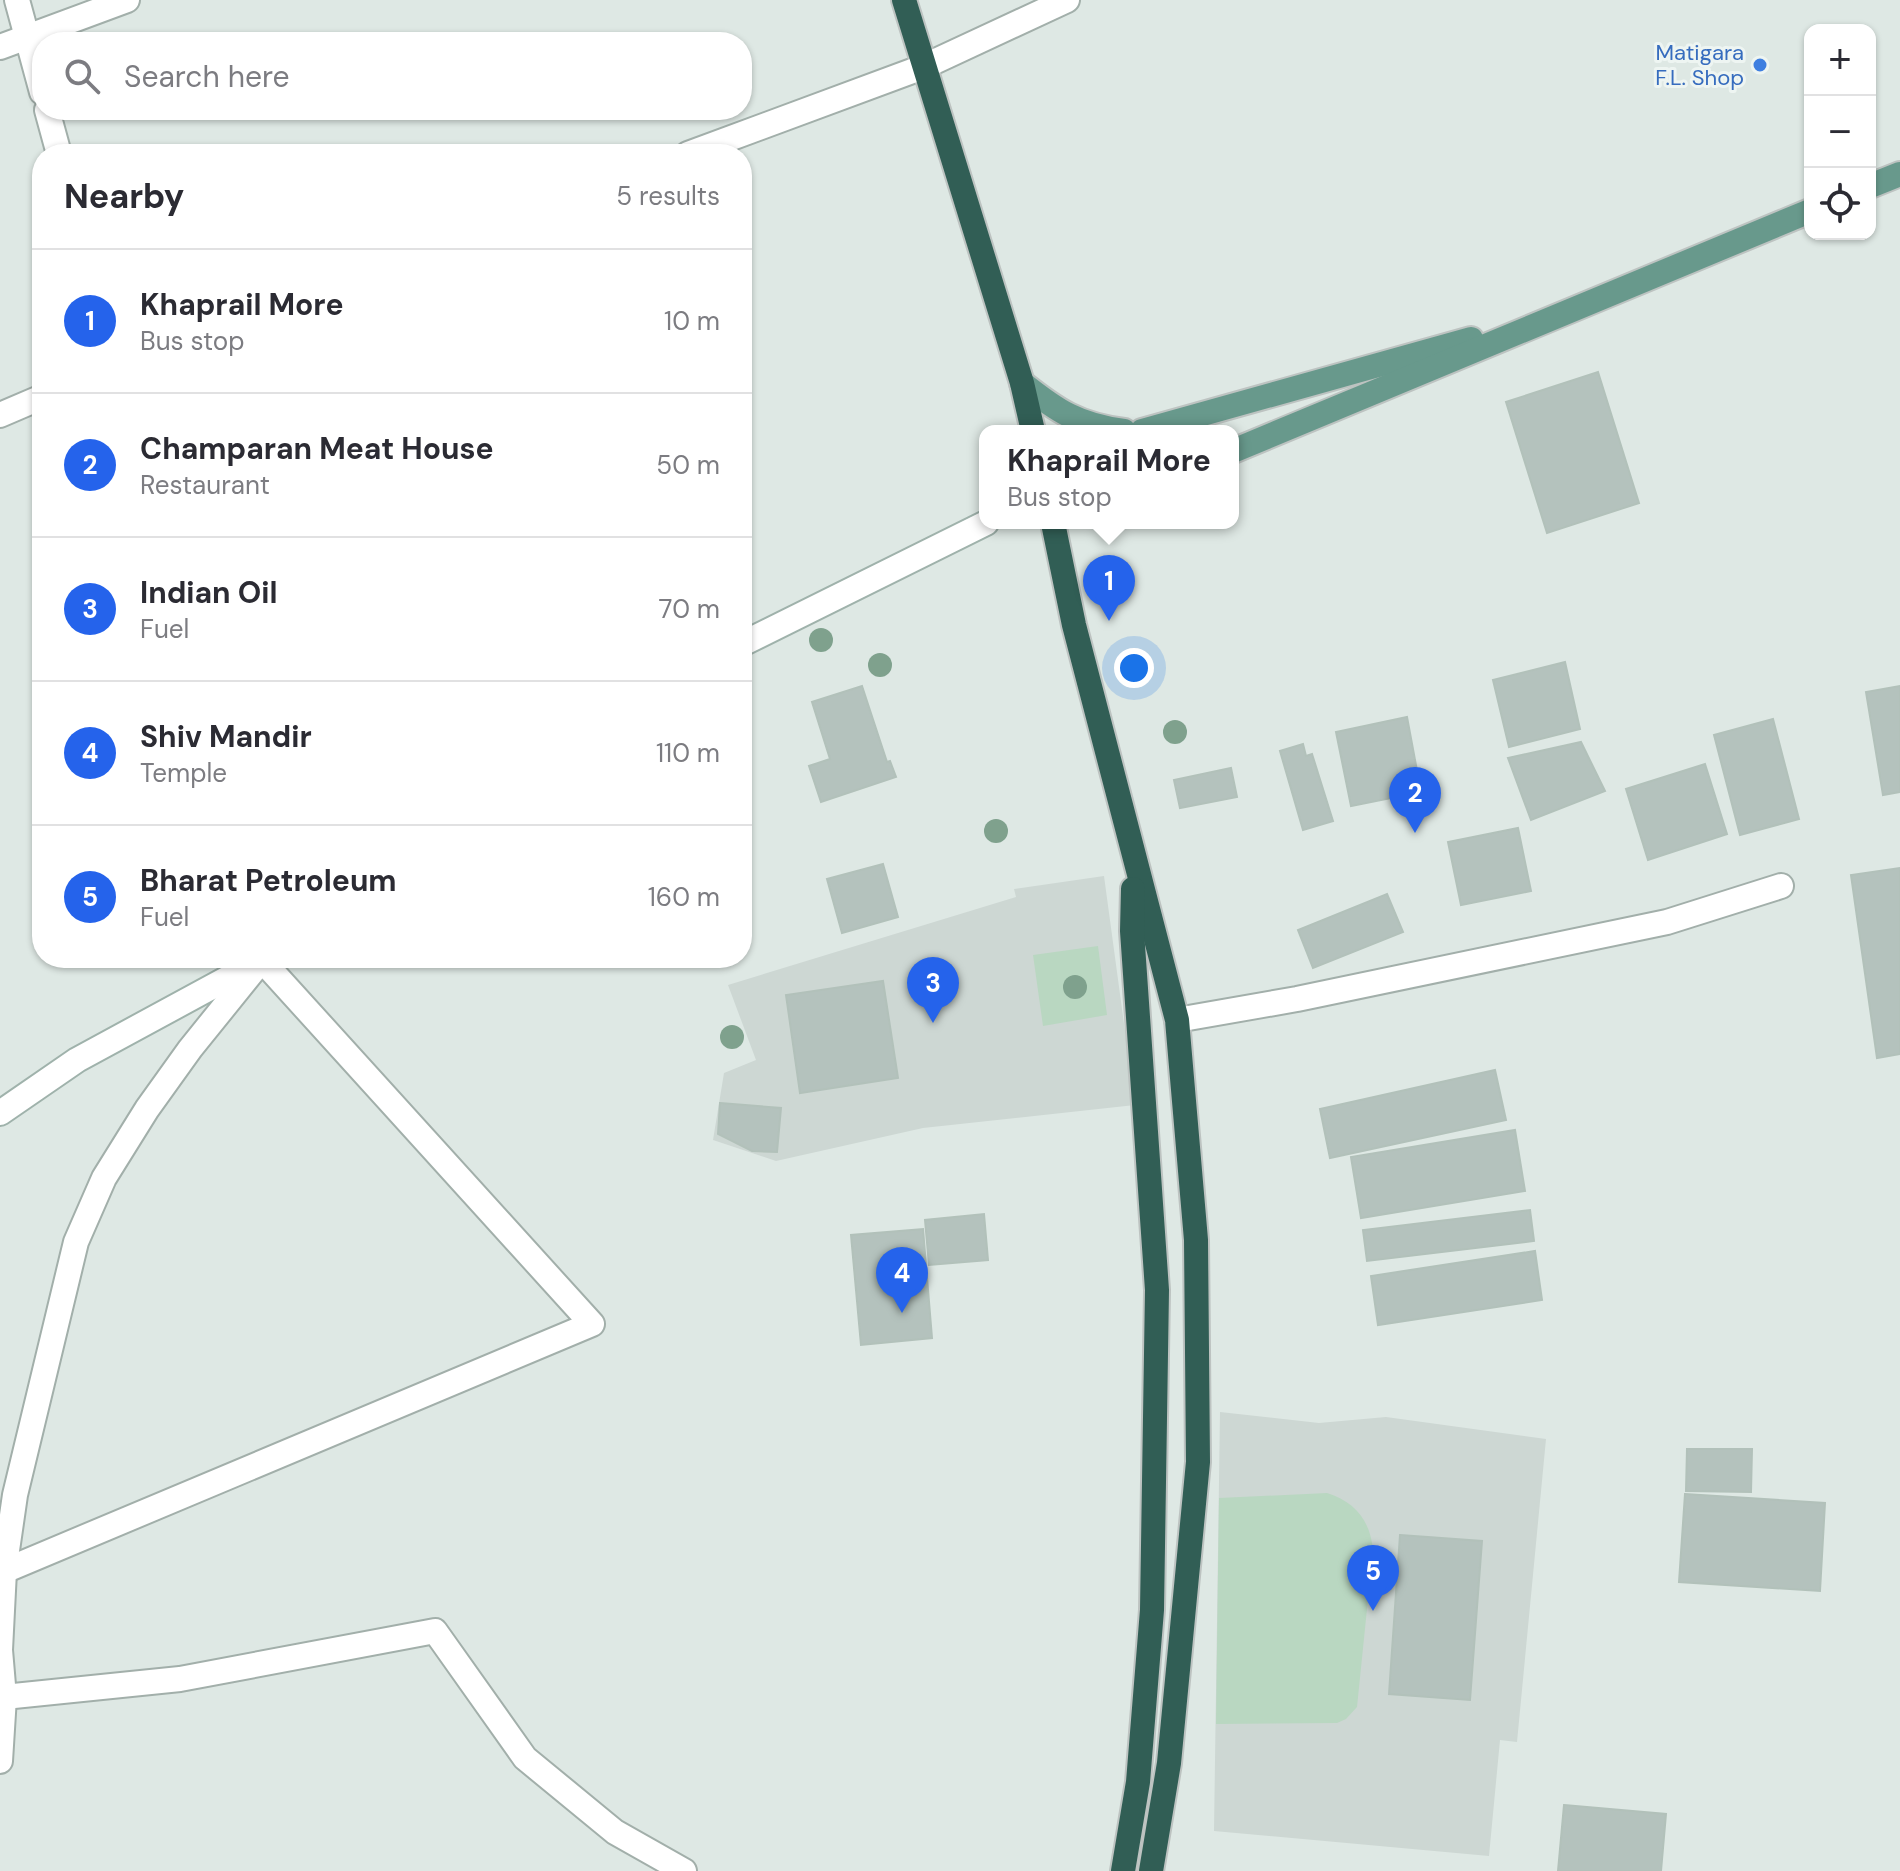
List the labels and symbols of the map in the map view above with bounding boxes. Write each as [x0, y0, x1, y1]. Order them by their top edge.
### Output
place label: Matigara F.L. Shop [1655, 38, 1744, 92]
marker: Matigara F.L. Shop [1751, 56, 1769, 74]
pin: 1 [1083, 555, 1135, 621]
your location [1114, 648, 1154, 688]
pin: 2 [1389, 767, 1441, 833]
pin: 3 [907, 957, 959, 1023]
pin: 4 [876, 1247, 928, 1313]
pin: 5 [1347, 1545, 1399, 1611]

